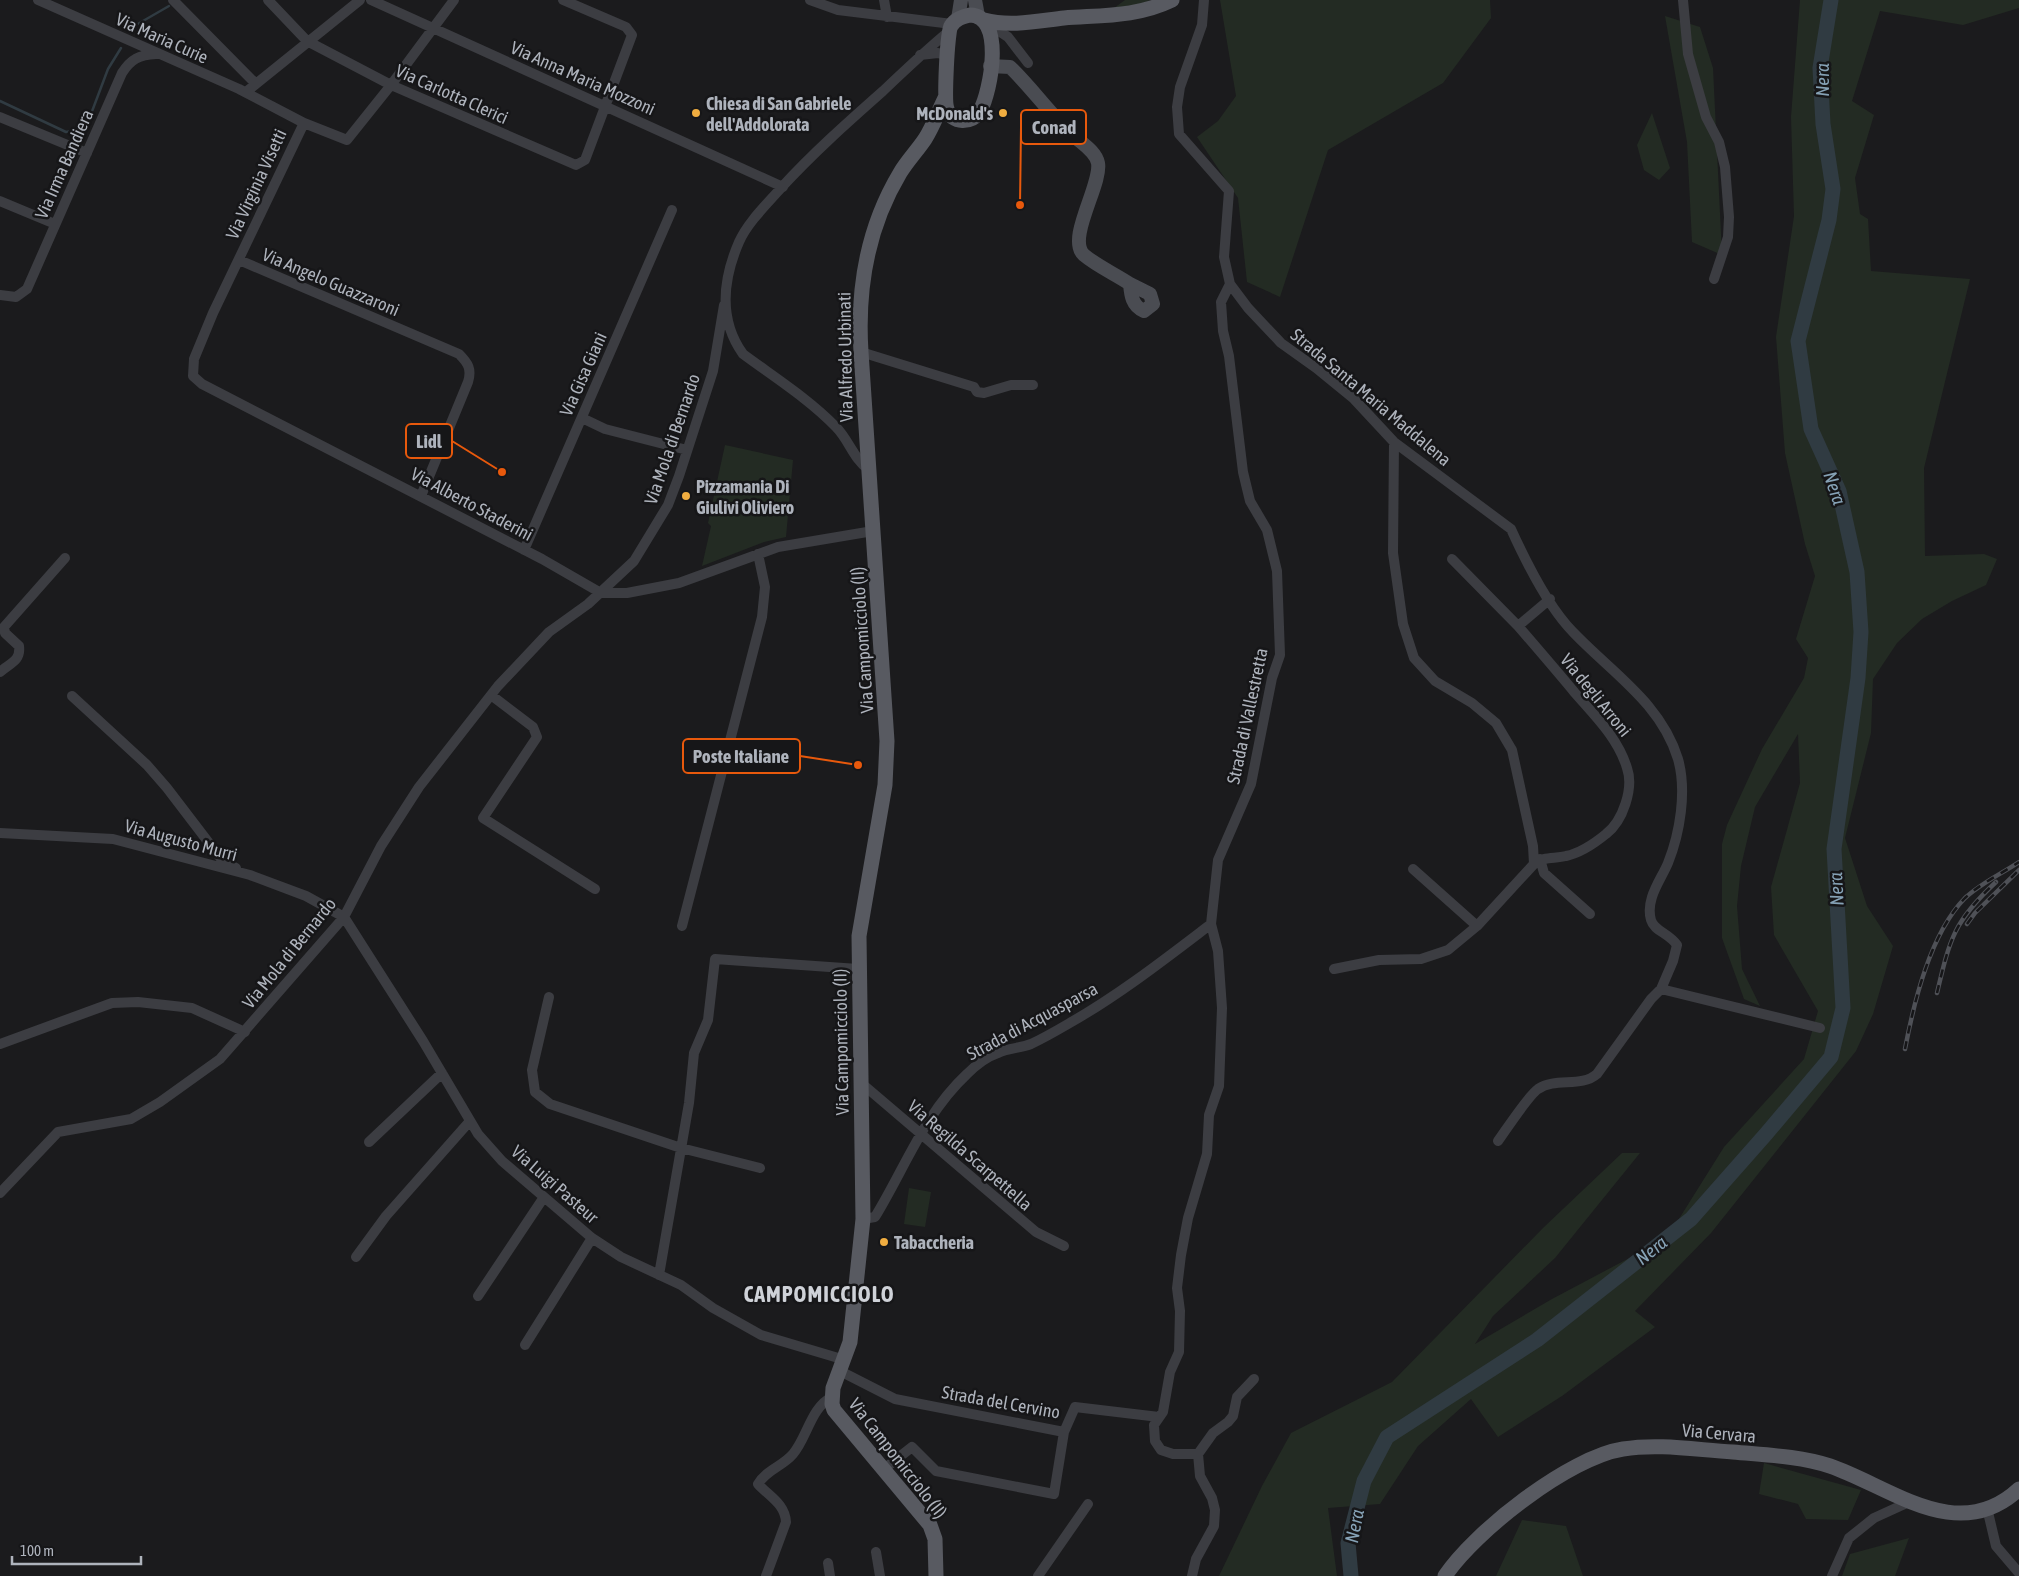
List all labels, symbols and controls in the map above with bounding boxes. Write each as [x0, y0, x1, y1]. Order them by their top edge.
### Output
street label: Via Maria Curie [113, 8, 211, 68]
street label: Via Anna Maria Mozzoni [507, 37, 659, 119]
street label: Via Carlotta Clerici [392, 60, 512, 128]
water label: Nera [1811, 63, 1833, 97]
place label: Chiesa di San Gabriele dell'Addolorata [706, 93, 851, 135]
place label: McDonald's [916, 103, 994, 124]
street label: Via Irma Bandiera [31, 106, 97, 222]
marker: Chiesa di San Gabriele dell'Addolorata [690, 107, 702, 119]
marker: McDonald's [997, 107, 1009, 119]
callout: Conad [1021, 110, 1086, 144]
text: Conad [1032, 116, 1076, 138]
street label: Via Virginia Visetti [221, 126, 291, 242]
street label: Via Angelo Guazzaroni [259, 244, 403, 320]
street label: Via Alfredo Urbinati [833, 292, 857, 422]
street label: Strada Santa Maria Maddalena [1287, 324, 1455, 470]
street label: Via Gisa Giani [555, 329, 611, 419]
street label: Via Mola di Bernardo [640, 371, 704, 507]
callout: Lidl [406, 424, 452, 458]
text: Lidl [416, 430, 443, 452]
street label: Via Alberto Staderini [407, 463, 537, 545]
water label: Nera [1819, 468, 1851, 508]
place label: Pizzamania Di Giulivi Oliviero [696, 476, 794, 518]
marker: Pizzamania Di Giulivi Oliviero [680, 490, 692, 502]
street label: Via Campomicciolo (II) [846, 566, 878, 714]
street label: Strada di Vallestretta [1222, 646, 1272, 786]
street label: Via degli Arroni [1556, 649, 1636, 741]
callout: Poste Italiane [683, 739, 800, 773]
text: Poste Italiane [693, 745, 790, 767]
street label: Via Augusto Murri [122, 815, 240, 865]
water label: Nera [1824, 871, 1848, 906]
street label: Via Mola di Bernardo [238, 893, 340, 1013]
street label: Via Campomicciolo (II) [829, 969, 853, 1115]
street label: Strada di Acquasparsa [963, 978, 1101, 1064]
street label: Via Regilda Scarpettella [904, 1095, 1036, 1215]
street label: Via Luigi Pasteur [507, 1141, 603, 1228]
water label: Nera [1631, 1231, 1671, 1269]
place label: Tabaccheria [894, 1232, 974, 1253]
marker: Tabaccheria [878, 1236, 890, 1248]
district label: CAMPOMICCIOLO [743, 1281, 895, 1307]
street label: Strada del Cervino [940, 1381, 1062, 1423]
street label: Via Campomicciolo (II) [845, 1394, 951, 1522]
street label: Via Cervara [1681, 1419, 1757, 1447]
water label: Nera [1340, 1507, 1368, 1545]
scale bar [12, 1534, 141, 1566]
text: 100 m [20, 1542, 54, 1559]

